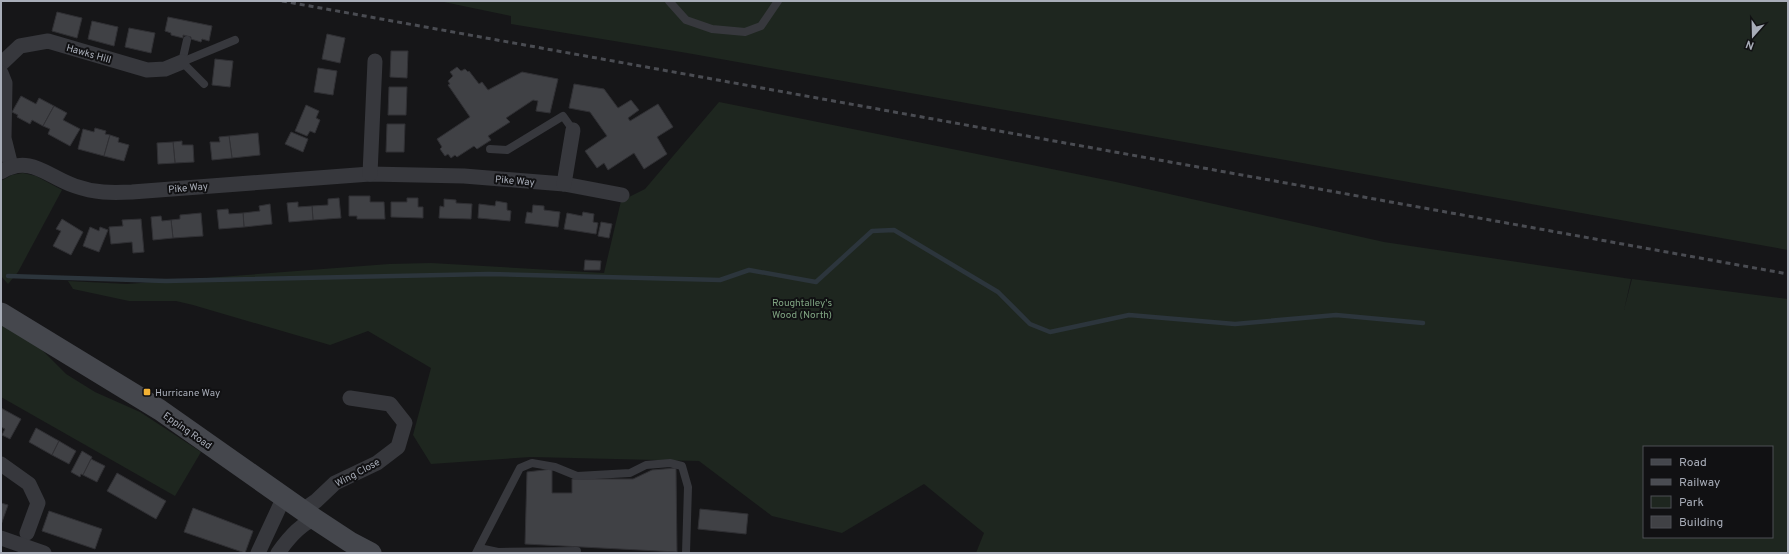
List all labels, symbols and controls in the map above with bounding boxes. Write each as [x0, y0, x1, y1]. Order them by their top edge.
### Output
north arrow [1733, 16, 1773, 56]
text: N [1744, 37, 1756, 52]
street label: Hawks Hill [65, 42, 112, 67]
street label: Pike Way [494, 173, 535, 190]
street label: Pike Way [168, 180, 209, 197]
park label: Roughtalley's Wood (North) [772, 297, 832, 322]
marker: Hurricane Way [142, 387, 152, 397]
place label: Hurricane Way [155, 387, 220, 400]
street label: Epping Road [160, 410, 214, 453]
legend [1643, 446, 1773, 538]
text: Road [1679, 455, 1707, 471]
street label: Wing Close [333, 456, 382, 491]
text: Railway [1679, 475, 1720, 491]
text: Park [1679, 495, 1704, 511]
text: Building [1679, 515, 1723, 531]

